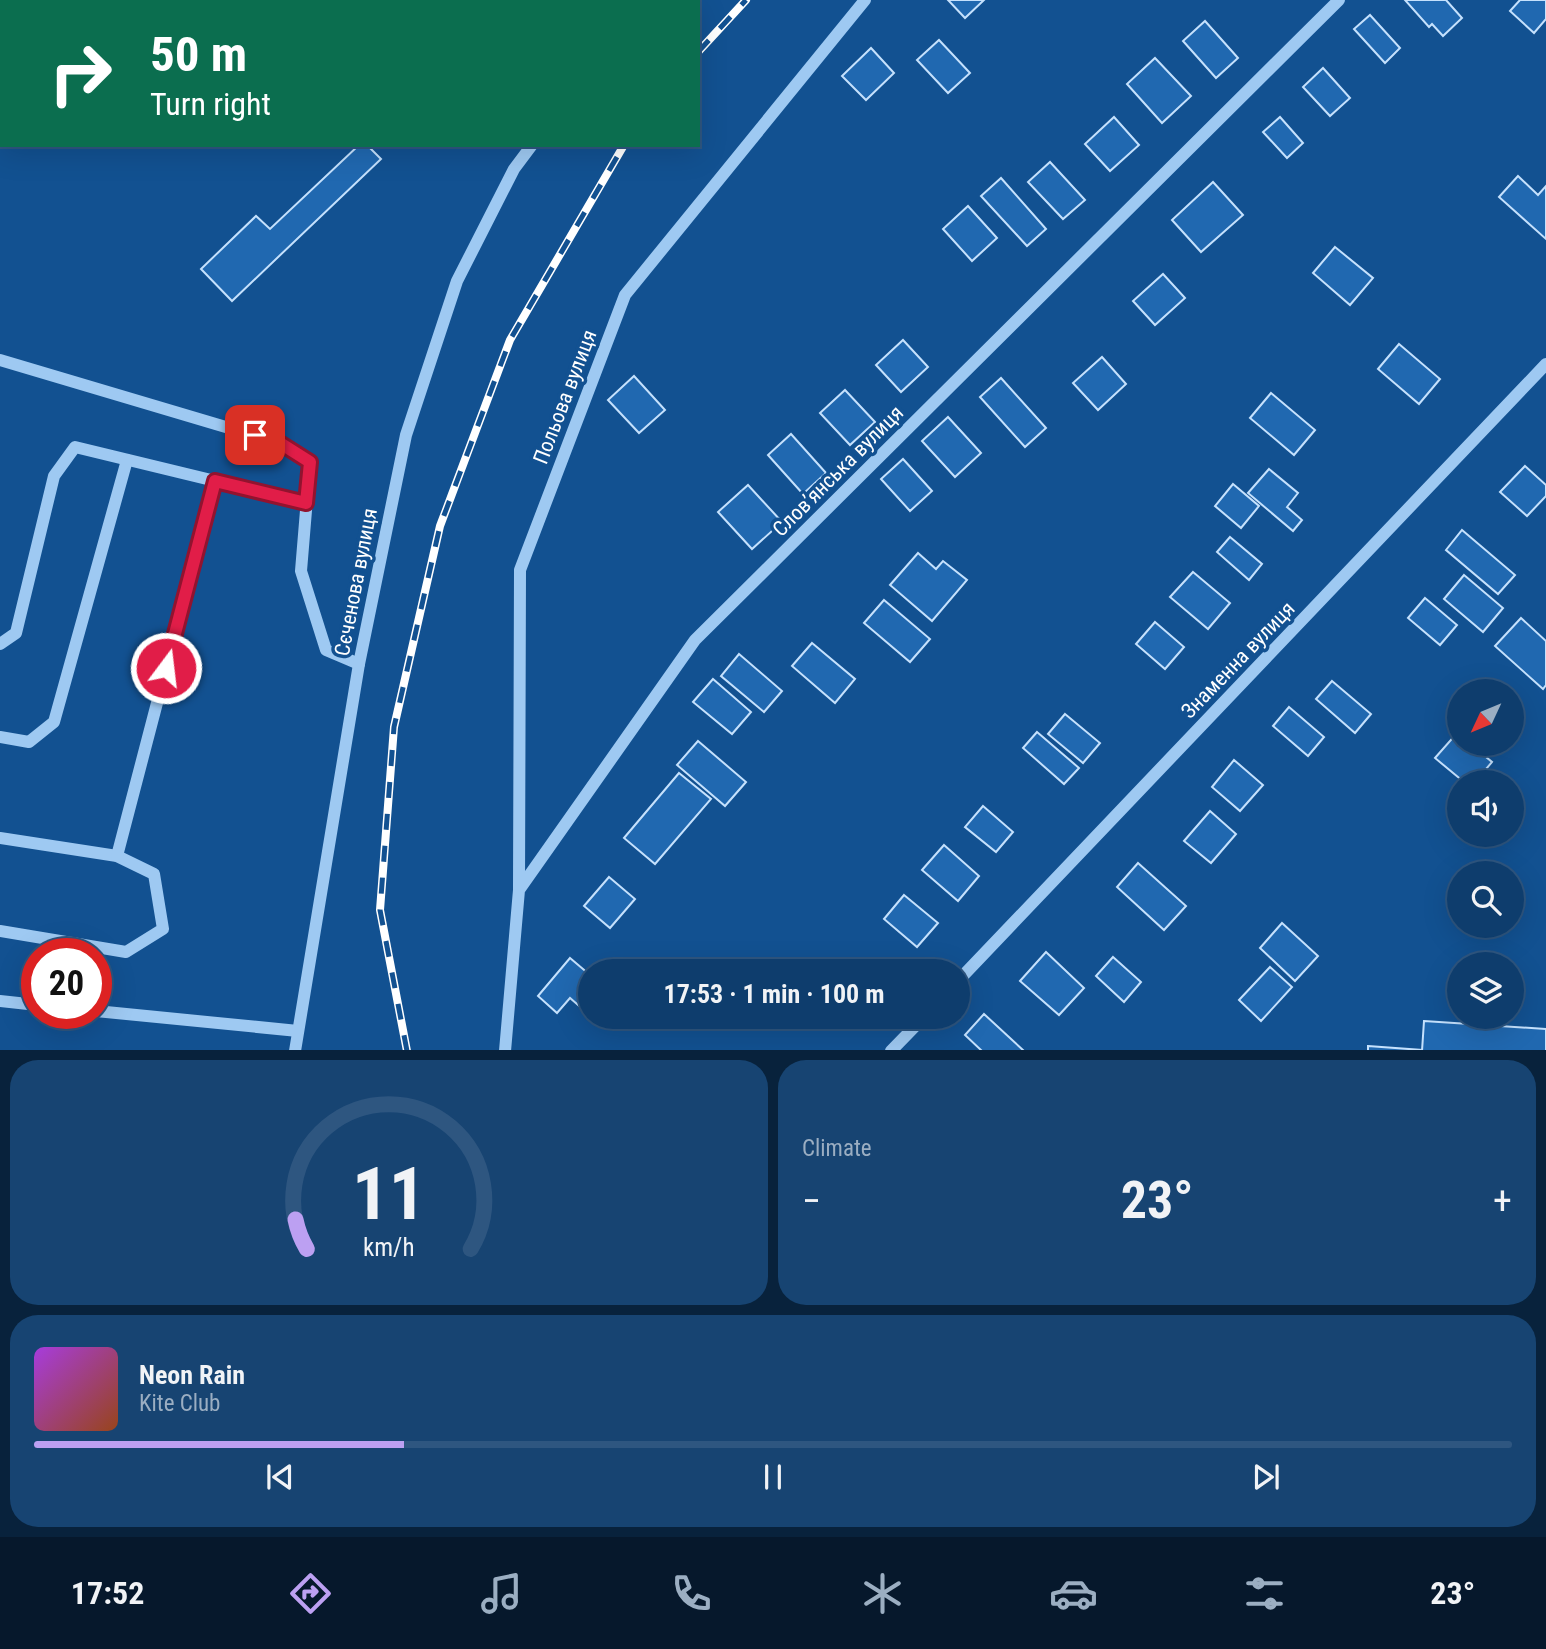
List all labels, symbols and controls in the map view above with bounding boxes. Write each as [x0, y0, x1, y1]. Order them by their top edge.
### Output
text: 50 m [150, 26, 247, 83]
icon: right [35, 28, 126, 119]
text: Turn right [150, 85, 271, 123]
street label: Польова вулиця [528, 327, 602, 467]
street label: Слов’янська вулиця [768, 401, 908, 541]
pin [225, 405, 285, 465]
icon: arrive [236, 416, 274, 454]
street label: Сєченова вулиця [330, 506, 382, 658]
street label: Знаменна вулиця [1176, 597, 1300, 723]
position arrow [129, 631, 203, 705]
north arrow [1447, 679, 1524, 756]
map controls [1447, 679, 1524, 1029]
button: sound [1447, 770, 1524, 847]
button: search [1447, 861, 1524, 938]
speed limit sign: 20 [21, 938, 112, 1029]
button: layers [1447, 952, 1524, 1029]
text: 17:53 · 1 min · 100 m [664, 979, 884, 1009]
text: Climate [802, 1135, 872, 1162]
text: 11 [352, 1151, 426, 1237]
text: 23° [1121, 1170, 1193, 1231]
text: − [802, 1179, 821, 1223]
text: + [1493, 1179, 1512, 1223]
text: km/h [363, 1232, 415, 1261]
text: Neon Rain [139, 1360, 245, 1390]
text: Kite Club [139, 1390, 220, 1417]
icon: previous [261, 1458, 299, 1496]
icon: pause [754, 1458, 792, 1496]
icon: next [1247, 1458, 1285, 1496]
icon: directions [286, 1569, 335, 1618]
icon: music [477, 1569, 526, 1618]
icon: phone [667, 1569, 716, 1618]
icon: climate [858, 1569, 907, 1618]
icon: car [1049, 1569, 1098, 1618]
icon: filters [1240, 1569, 1289, 1618]
text: 17:52 [71, 1574, 144, 1612]
text: 23° [1430, 1574, 1475, 1612]

